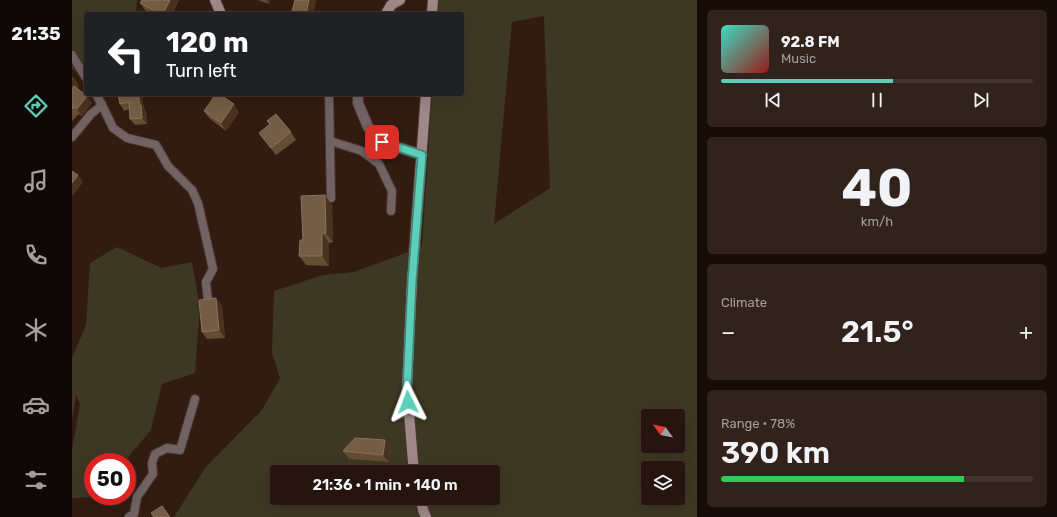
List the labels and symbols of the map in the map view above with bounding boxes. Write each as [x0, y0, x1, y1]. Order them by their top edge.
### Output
pin [365, 125, 399, 159]
position arrow [387, 381, 429, 423]
north arrow [641, 409, 685, 453]
speed limit sign: 50 [84, 453, 136, 505]

